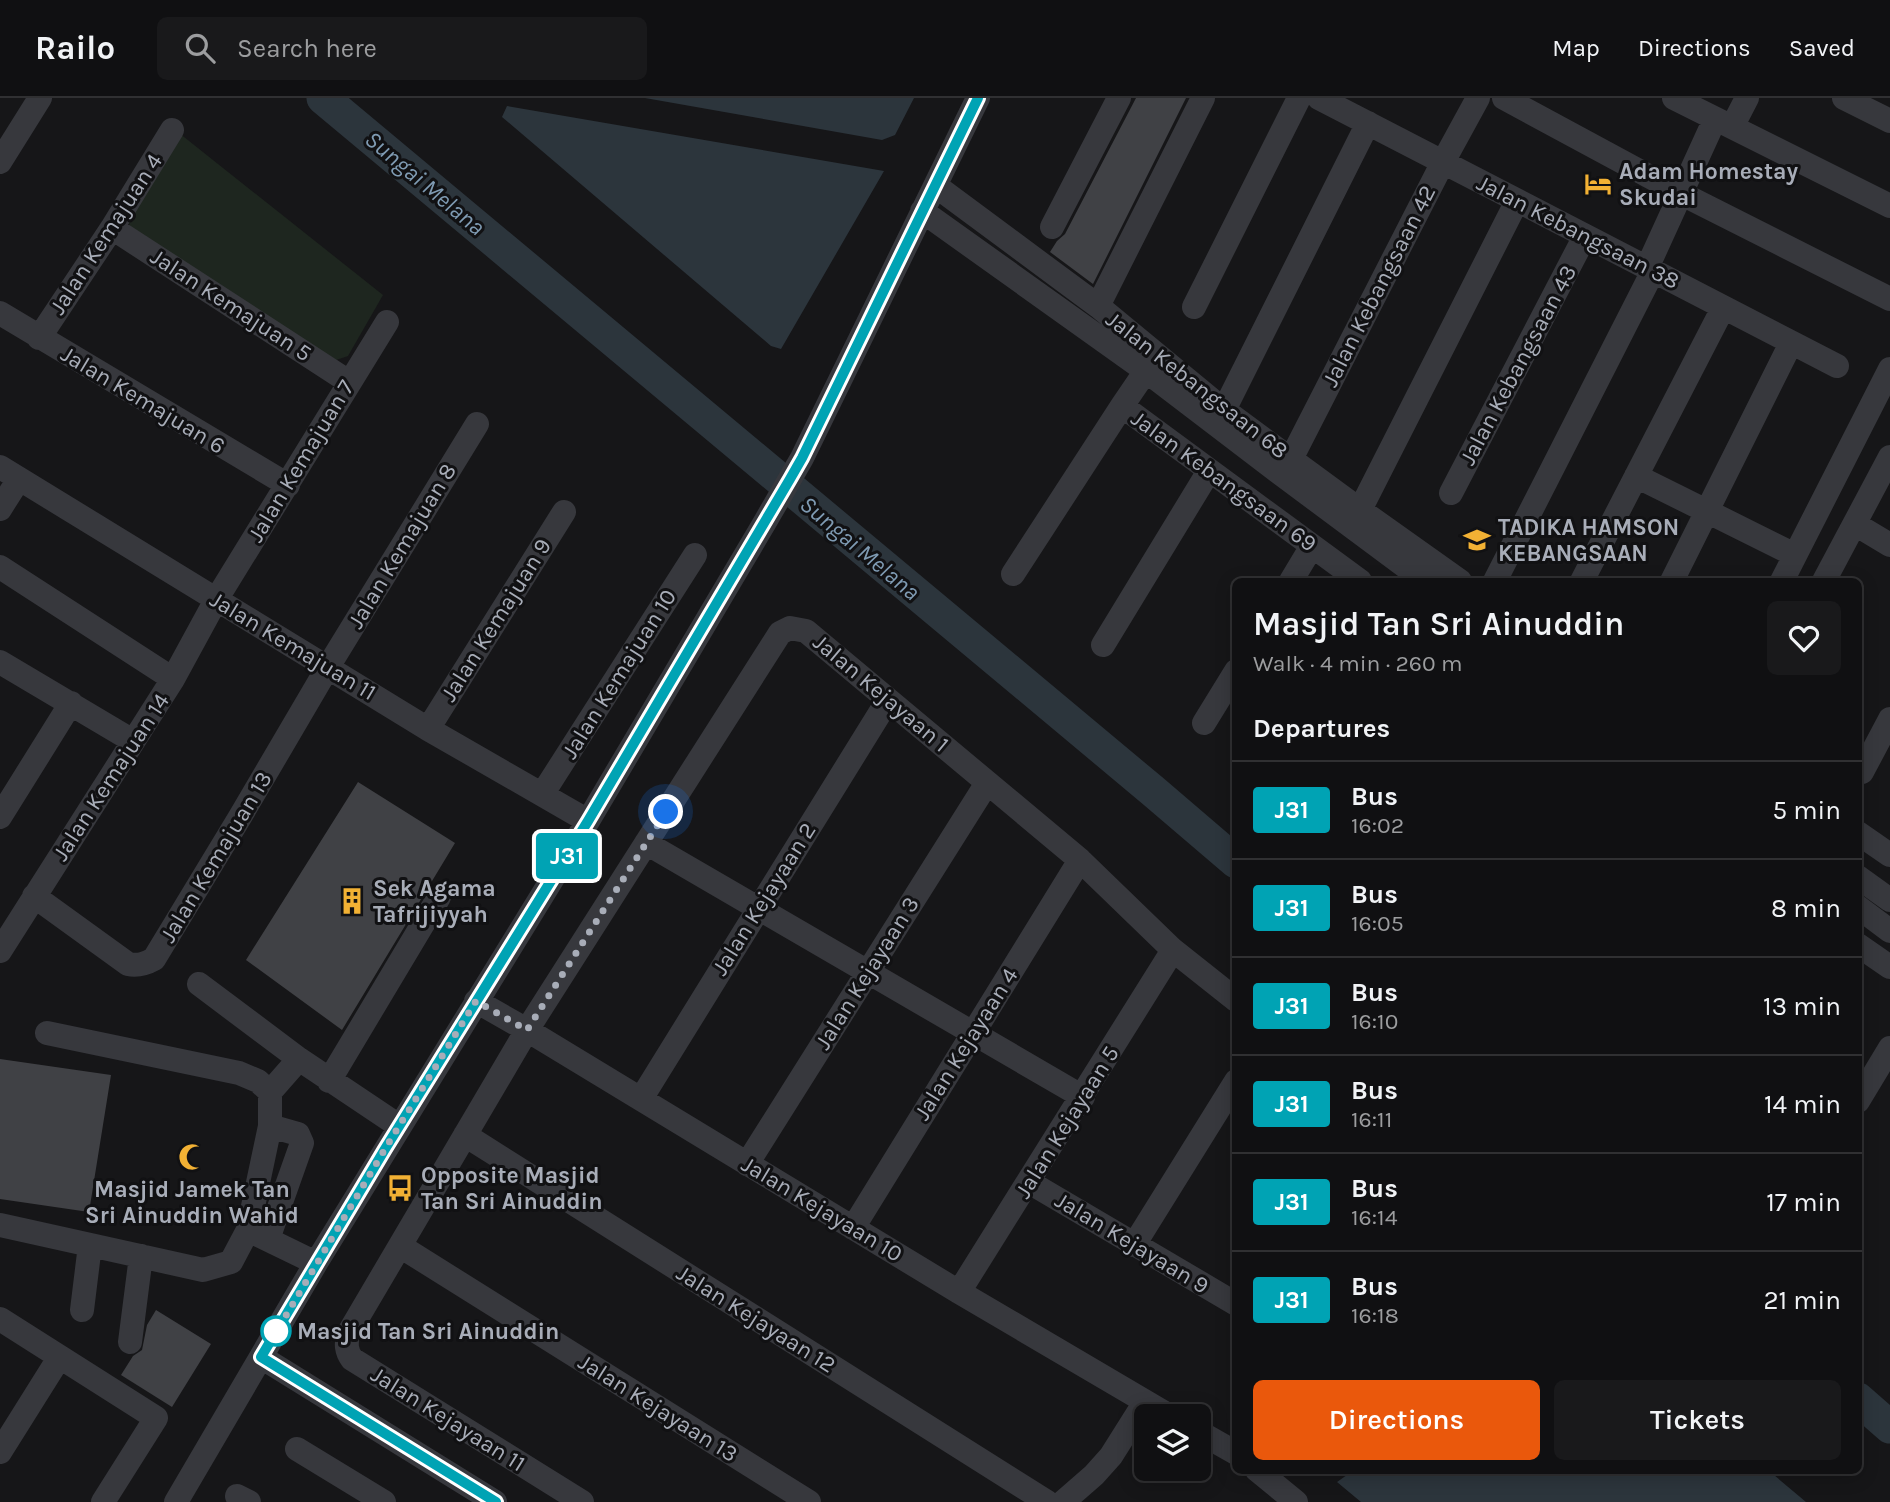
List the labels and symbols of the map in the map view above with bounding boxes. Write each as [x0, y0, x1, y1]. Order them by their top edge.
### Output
water label: Sungai Melana [359, 125, 491, 241]
street label: Jalan Kemajuan 4 [44, 148, 168, 319]
place label: Adam Homestay Skudai [1619, 158, 1799, 211]
street label: Jalan Kebangsaan 38 [1472, 169, 1684, 295]
hotel icon: Adam Homestay Skudai [1583, 169, 1613, 199]
street label: Jalan Kebangsaan 42 [1317, 181, 1441, 391]
street label: Jalan Kemajuan 5 [145, 243, 317, 367]
street label: Jalan Kebangsaan 43 [1454, 260, 1582, 470]
street label: Jalan Kebangsaan 68 [1101, 306, 1293, 464]
street label: Jalan Kemajuan 6 [56, 340, 230, 460]
street label: Jalan Kemajuan 7 [242, 375, 360, 547]
street label: Jalan Kebangsaan 69 [1126, 405, 1322, 557]
street label: Jalan Kemajuan 8 [342, 459, 462, 633]
water label: Sungai Melana [794, 490, 926, 606]
place label: TADIKA HAMSON KEBANGSAAN [1498, 514, 1679, 567]
school or university icon: TADIKA HAMSON KEBANGSAAN [1462, 525, 1492, 555]
street label: Jalan Kemajuan 9 [435, 534, 557, 706]
street label: Jalan Kemajuan 10 [556, 584, 682, 764]
street label: Jalan Kemajuan 11 [205, 586, 381, 706]
street label: Jalan Kejayaan 1 [808, 628, 954, 758]
street label: Jalan Kemajuan 14 [47, 688, 175, 866]
street label: Jalan Kemajuan 13 [154, 767, 278, 947]
your location [648, 794, 683, 829]
street label: Jalan Kejayaan 2 [706, 818, 822, 980]
line badge: J31 [527, 833, 607, 879]
place label: Sek Agama Tafrijiyyah [373, 875, 496, 928]
building icon: Sek Agama Tafrijiyyah [337, 886, 367, 916]
street label: Jalan Kejayaan 3 [809, 892, 925, 1054]
street label: Jalan Kejayaan 4 [908, 963, 1024, 1125]
street label: Jalan Kejayaan 5 [1009, 1041, 1125, 1203]
mosque icon: Masjid Jamek Tan Sri Ainuddin Wahid [177, 1142, 207, 1172]
street label: Jalan Kejayaan 10 [737, 1150, 907, 1268]
place label: Opposite Masjid Tan Sri Ainuddin [421, 1162, 603, 1215]
bus stop icon: Opposite Masjid Tan Sri Ainuddin [385, 1173, 415, 1203]
place label: Masjid Jamek Tan Sri Ainuddin Wahid [85, 1176, 299, 1229]
street label: Jalan Kejayaan 9 [1050, 1186, 1214, 1300]
street label: Jalan Kejayaan 12 [672, 1259, 840, 1379]
marker: Masjid Tan Sri Ainuddin [261, 1316, 291, 1346]
place label: Masjid Tan Sri Ainuddin [297, 1318, 559, 1345]
street label: Jalan Kejayaan 13 [573, 1348, 743, 1468]
street label: Jalan Kejayaan 11 [366, 1361, 530, 1477]

